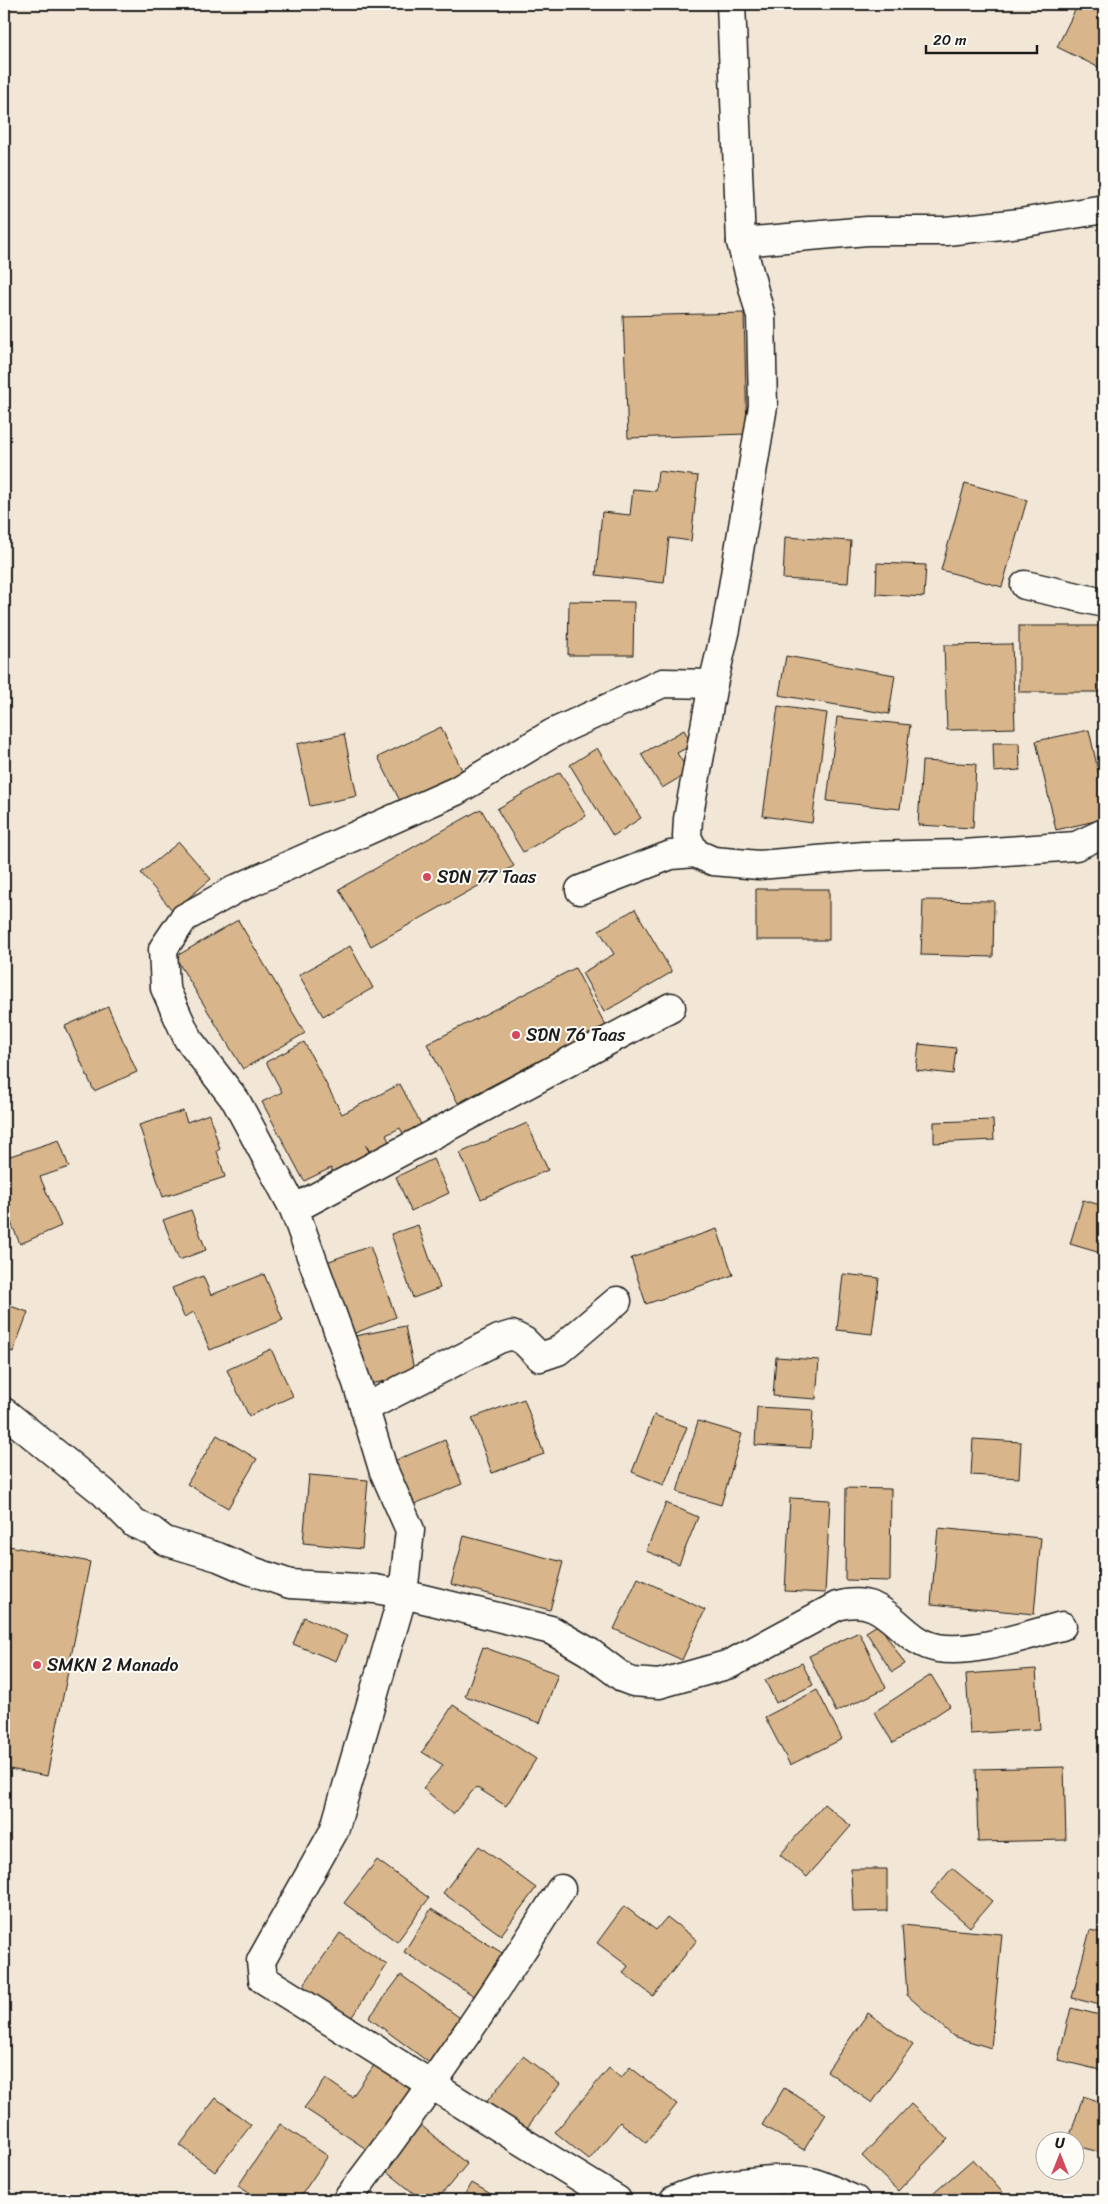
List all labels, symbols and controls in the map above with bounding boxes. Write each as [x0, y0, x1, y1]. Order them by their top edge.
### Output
scale bar [926, 22, 1037, 54]
text: 20 m [933, 27, 967, 53]
place label: SDN 77 Taas [437, 861, 537, 893]
marker: SDN 77 Taas [421, 871, 433, 883]
place label: SDN 76 Taas [526, 1019, 626, 1051]
marker: SDN 76 Taas [510, 1029, 522, 1041]
place label: SMKN 2 Manado [47, 1649, 178, 1681]
marker: SMKN 2 Manado [31, 1659, 43, 1671]
text: U [1055, 2131, 1065, 2156]
north arrow [1036, 2132, 1086, 2182]

